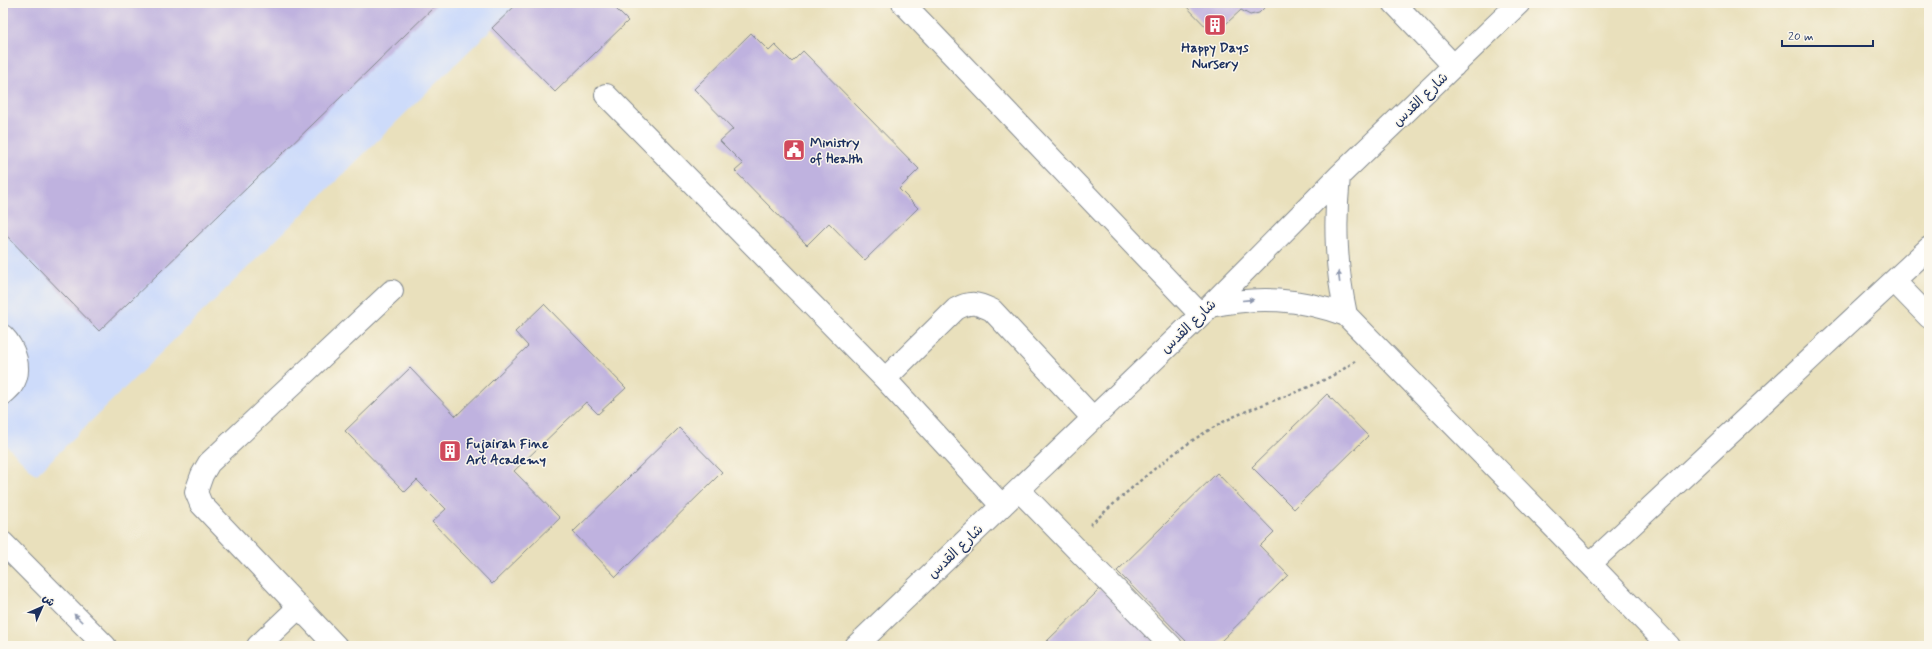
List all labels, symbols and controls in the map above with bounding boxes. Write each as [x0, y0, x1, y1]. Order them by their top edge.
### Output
building icon: Happy Days Nursery [1202, 12, 1228, 38]
scale bar [1782, 22, 1873, 48]
text: 20 m [1788, 29, 1814, 45]
place label: Happy Days Nursery [1181, 39, 1249, 73]
street label: شارع القدس [1389, 69, 1452, 131]
place label: Ministry of Health [810, 134, 863, 168]
public building icon: Ministry of Health [781, 137, 807, 163]
one-way arrow [1335, 271, 1342, 283]
street label: شارع القدس [1157, 296, 1220, 358]
one-way arrow [1242, 296, 1254, 303]
place label: Fujairah Fine Art Academy [466, 435, 549, 469]
building icon: Fujairah Fine Art Academy [437, 438, 463, 464]
street label: شارع القدس [924, 521, 987, 583]
north arrow [22, 587, 62, 627]
text: ش [39, 591, 58, 610]
one-way arrow [73, 613, 83, 623]

